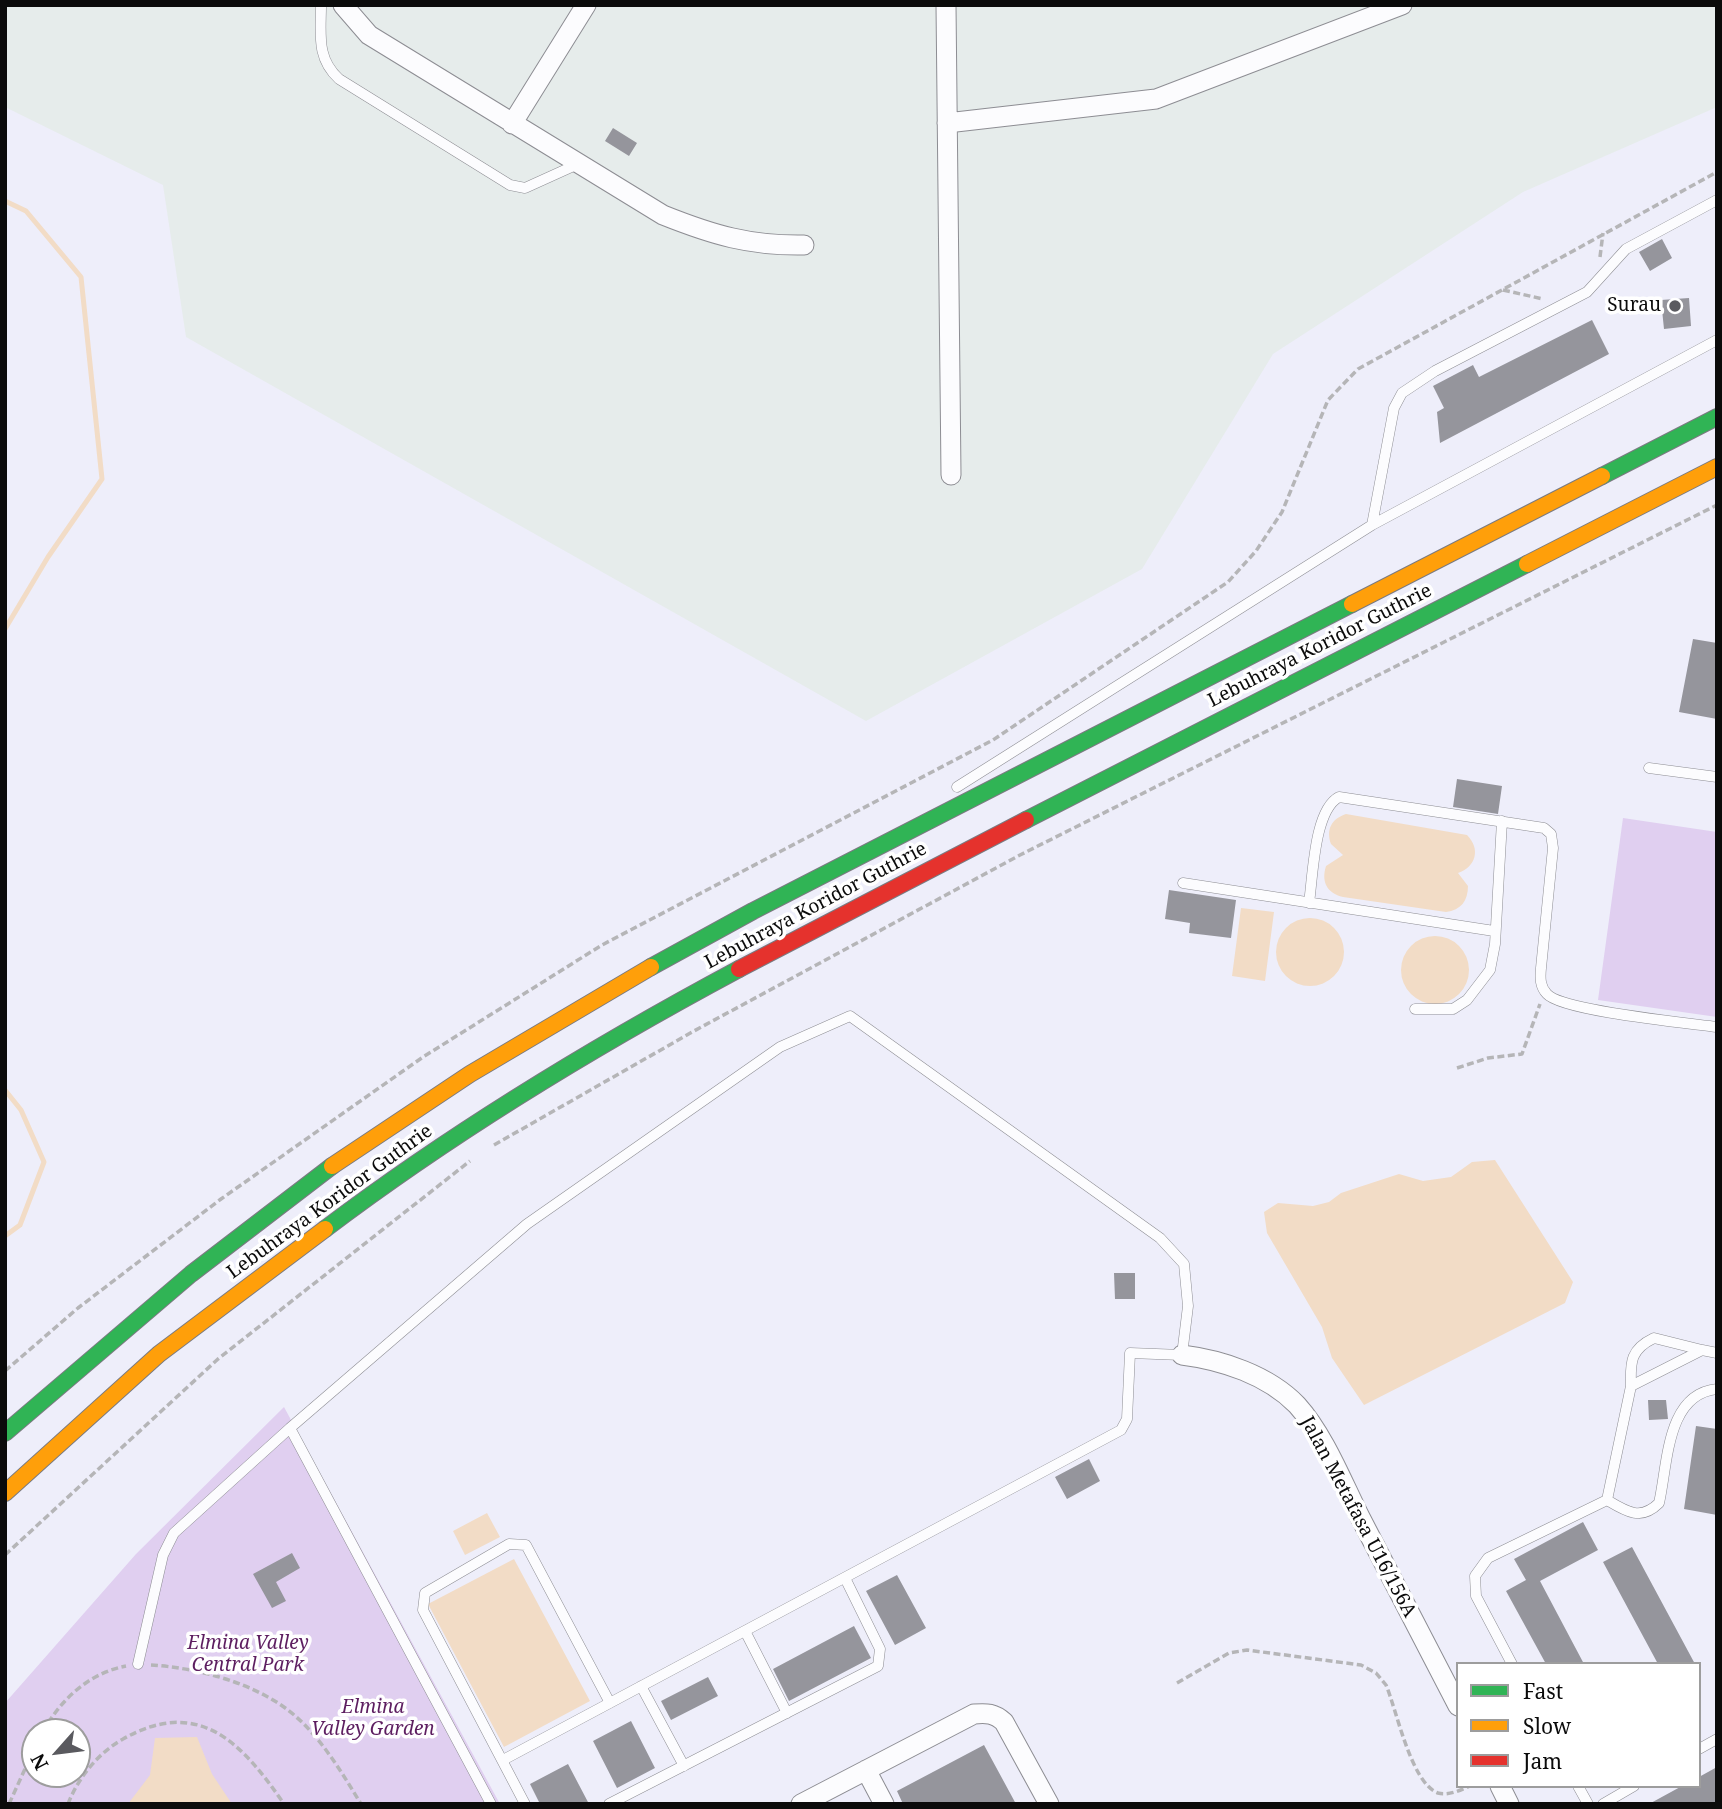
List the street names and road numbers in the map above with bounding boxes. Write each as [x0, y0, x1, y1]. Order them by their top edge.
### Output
street label: Lebuhraya Koridor Guthrie [1204, 580, 1436, 712]
street label: Lebuhraya Koridor Guthrie [701, 838, 931, 974]
street label: Lebuhraya Koridor Guthrie [223, 1120, 437, 1284]
street label: Jalan Metafasa U16/156A [1295, 1413, 1421, 1621]

